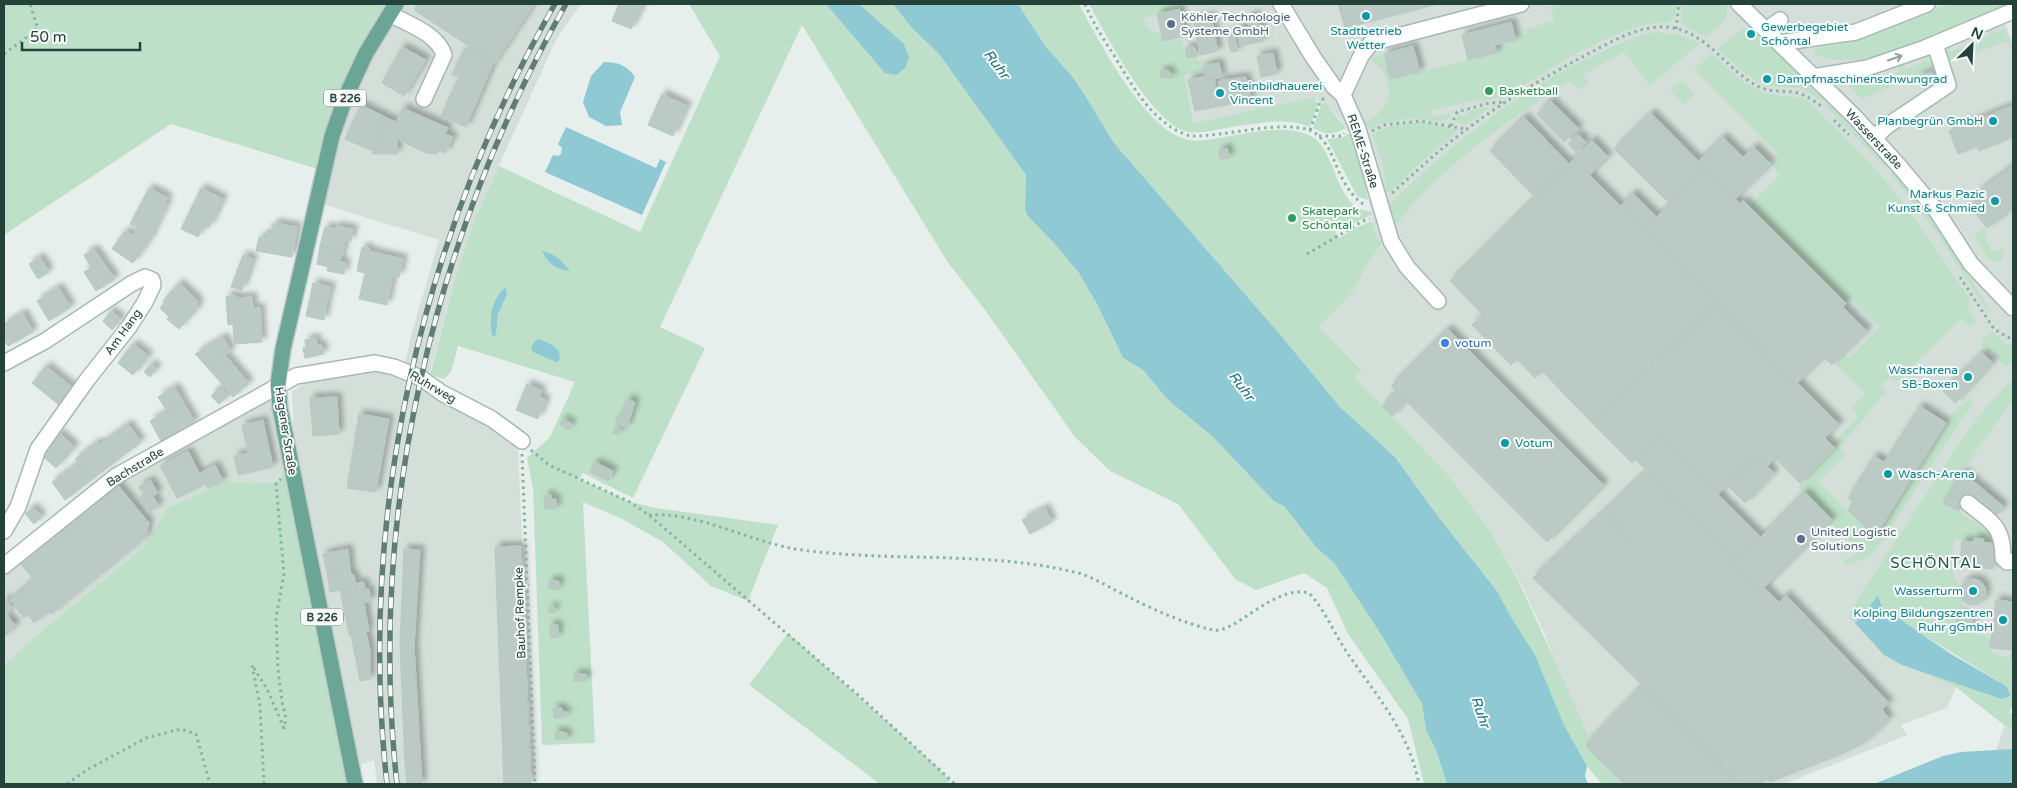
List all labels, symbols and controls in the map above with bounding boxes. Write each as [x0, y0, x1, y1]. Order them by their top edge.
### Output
place label: Köhler Technologie Systeme GmbH [1181, 10, 1291, 38]
marker: Stadtbetrieb Wetter [1360, 10, 1372, 22]
marker: Köhler Technologie Systeme GmbH [1165, 18, 1177, 30]
scale bar [22, 20, 140, 52]
place label: Gewerbegebiet Schöntal [1761, 20, 1849, 48]
north arrow [1947, 20, 1997, 70]
place label: Stadtbetrieb Wetter [1330, 24, 1402, 52]
text: N [1968, 24, 1986, 44]
text: 50 m [30, 28, 67, 46]
marker: Gewerbegebiet Schöntal [1745, 28, 1757, 40]
water label: Ruhr [980, 46, 1014, 84]
one-way arrow [1887, 53, 1903, 63]
place label: Dampfmaschinenschwungrad [1777, 72, 1947, 86]
marker: Dampfmaschinenschwungrad [1761, 73, 1773, 85]
place label: Steinbildhauerei Vincent [1230, 79, 1322, 107]
place label: Basketball [1499, 84, 1558, 98]
marker: Basketball [1483, 85, 1495, 97]
marker: Steinbildhauerei Vincent [1214, 87, 1226, 99]
road number: B 226 [324, 90, 366, 106]
street label: Wasserstraße [1843, 106, 1906, 172]
street label: REME-Straße [1344, 112, 1382, 190]
place label: Planbegrün GmbH [1877, 114, 1983, 128]
marker: Planbegrün GmbH [1987, 115, 1999, 127]
place label: Markus Pazic Kunst & Schmied [1888, 187, 1985, 215]
marker: Markus Pazic Kunst & Schmied [1989, 195, 2001, 207]
place label: Skatepark Schöntal [1302, 204, 1360, 232]
marker: Skatepark Schöntal [1286, 212, 1298, 224]
street label: Am Hang [102, 306, 144, 358]
place label: votum [1455, 336, 1491, 350]
marker: votum [1439, 337, 1451, 349]
place label: Wascharena SB-Boxen [1888, 363, 1958, 391]
street label: Ruhrweg [407, 368, 459, 406]
water label: Ruhr [1225, 368, 1259, 406]
marker: Wascharena SB-Boxen [1962, 371, 1974, 383]
street label: Hagener Straße [272, 386, 300, 476]
place label: Votum [1515, 436, 1553, 450]
marker: Votum [1499, 437, 1511, 449]
street label: Bachstraße [104, 444, 166, 490]
place label: Wasch-Arena [1898, 467, 1975, 481]
marker: Wasch-Arena [1882, 468, 1894, 480]
place label: United Logistic Solutions [1811, 525, 1897, 553]
marker: United Logistic Solutions [1795, 533, 1807, 545]
district label: SCHÖNTAL [1890, 554, 1982, 572]
street label: Bauhof Rempke [511, 567, 529, 659]
place label: Wasserturm [1894, 584, 1963, 598]
marker: Wasserturm [1967, 585, 1979, 597]
place label: Kolping Bildungszentren Ruhr gGmbH [1853, 606, 1993, 634]
road number: B 226 [301, 608, 343, 626]
marker: Kolping Bildungszentren Ruhr gGmbH [1997, 614, 2009, 626]
water label: Ruhr [1467, 694, 1494, 732]

